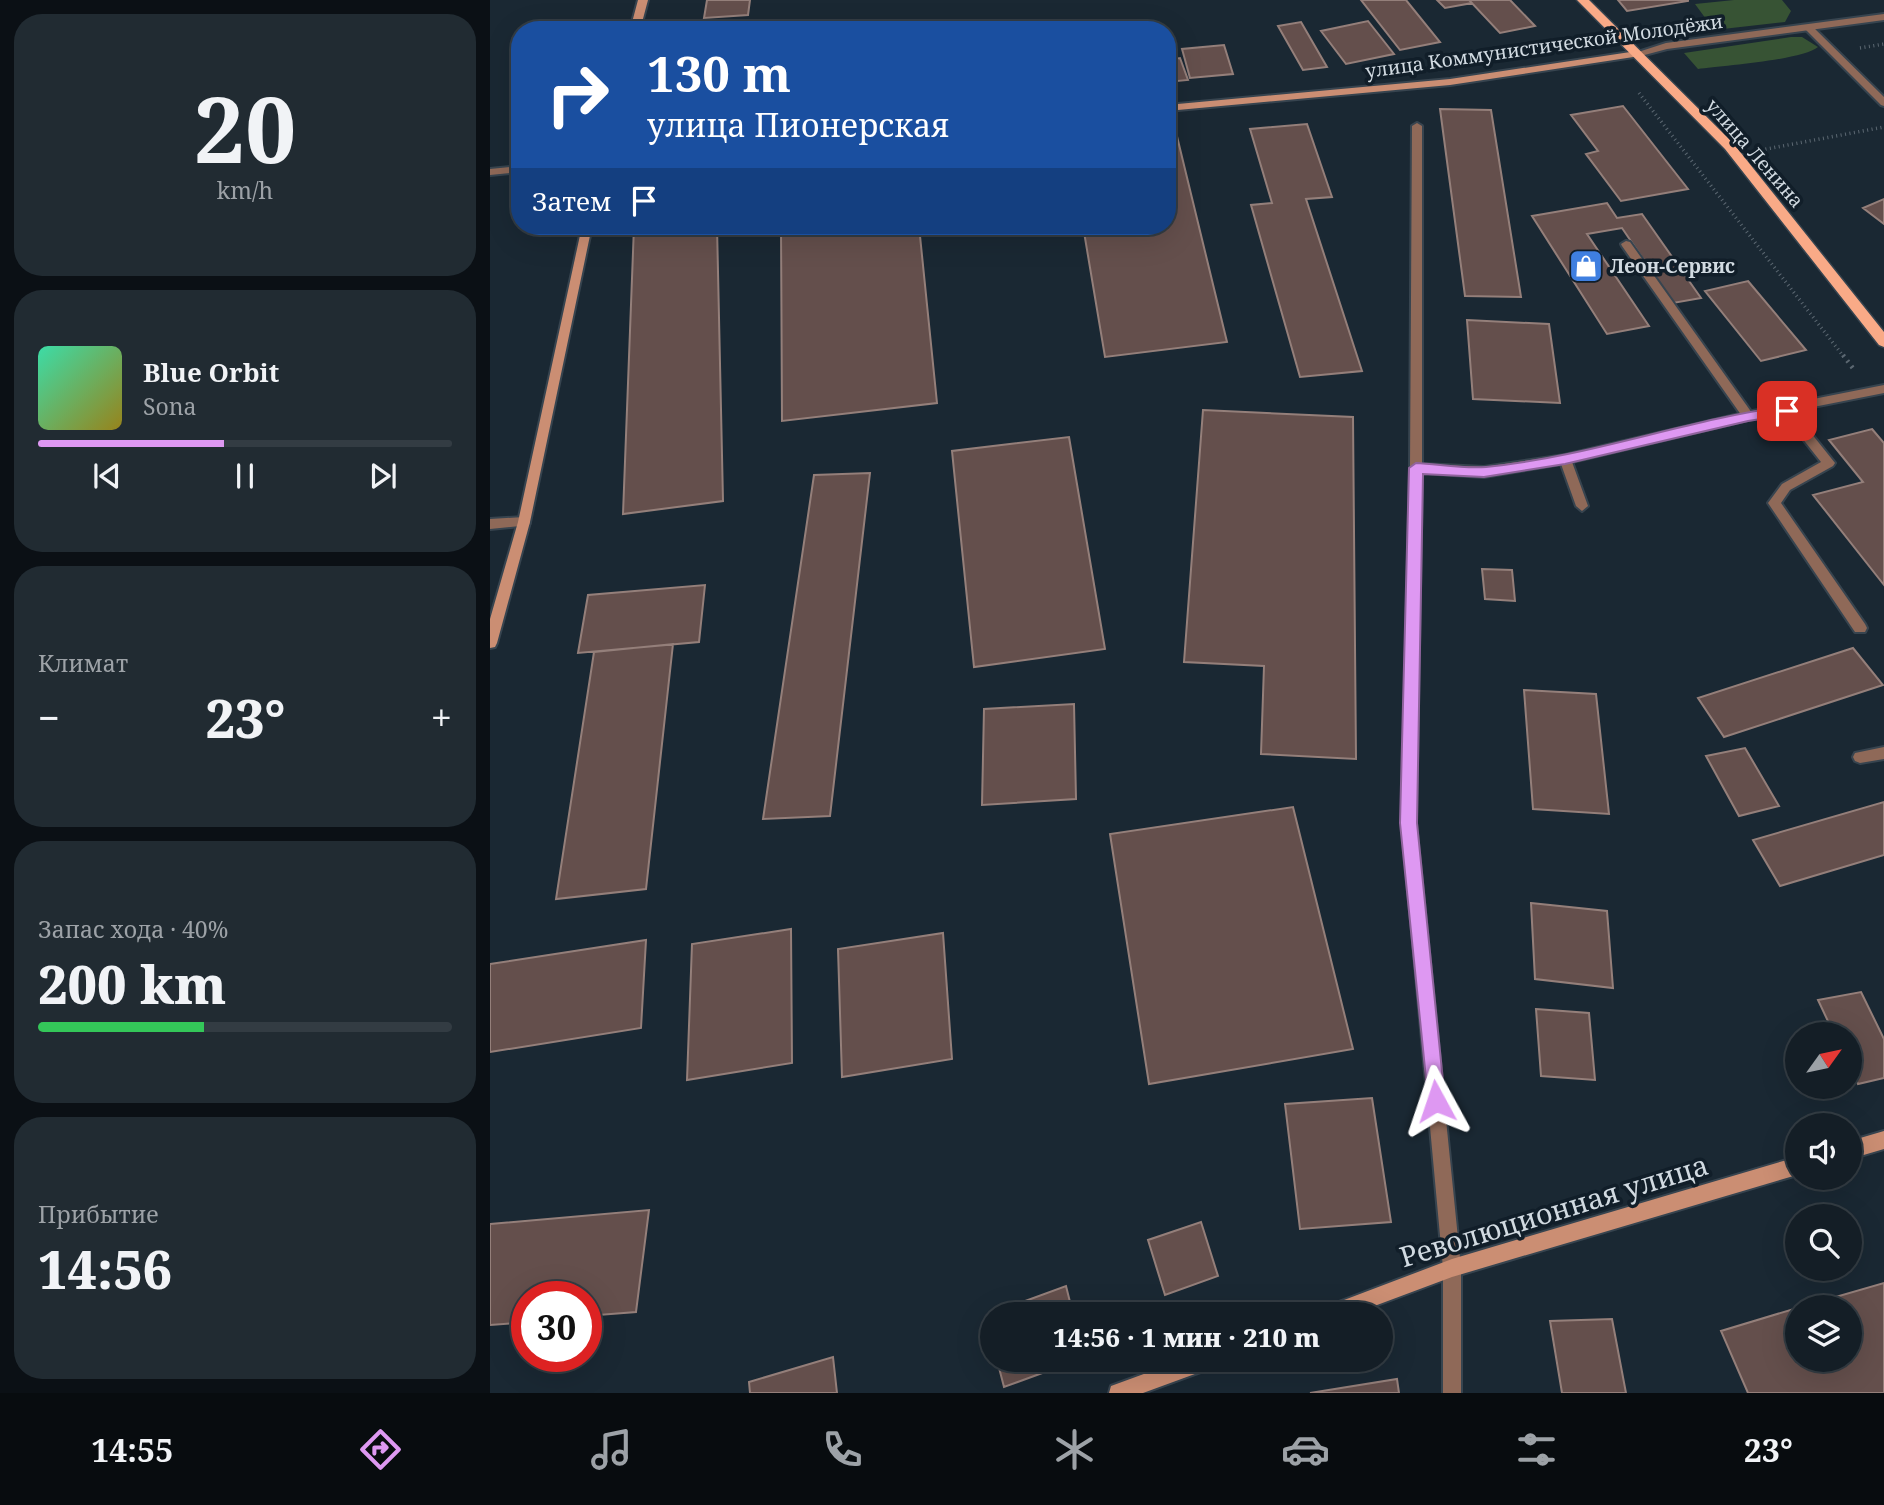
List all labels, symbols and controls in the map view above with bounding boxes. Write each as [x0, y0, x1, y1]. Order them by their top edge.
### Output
street label: улица Коммунистической Молодёжи [1363, 8, 1725, 84]
text: 130 m [647, 40, 791, 106]
icon: right [532, 49, 623, 140]
text: 20 [194, 66, 296, 190]
street label: улица Ленина [1700, 93, 1810, 213]
text: улица Пионерская [647, 103, 950, 146]
text: km/h [217, 174, 273, 206]
icon: arrive [625, 182, 663, 220]
text: Затем [532, 183, 611, 219]
shop icon: Леон-Сервис [1567, 247, 1605, 285]
place label: Леон-Сервис [1610, 253, 1735, 279]
text: Blue Orbit [143, 354, 279, 390]
pin [1757, 381, 1817, 441]
text: Sona [143, 390, 197, 422]
icon: arrive [1768, 392, 1806, 430]
icon: previous [88, 457, 126, 495]
icon: pause [226, 457, 264, 495]
icon: next [364, 457, 402, 495]
text: Климат [38, 647, 128, 679]
text: 23° [205, 682, 285, 753]
text: − [38, 691, 60, 743]
text: + [431, 691, 452, 743]
text: Запас хода · 40% [38, 913, 228, 945]
text: 200 km [38, 948, 226, 1019]
north arrow [1785, 1022, 1862, 1099]
map controls [1785, 1022, 1862, 1372]
position arrow [1399, 1064, 1473, 1138]
button: sound [1785, 1113, 1862, 1190]
street label: Революционная улица [1395, 1145, 1713, 1275]
text: Прибытие [38, 1198, 159, 1230]
button: search [1785, 1204, 1862, 1281]
text: 14:56 [38, 1233, 172, 1304]
speed limit sign: 30 [511, 1281, 602, 1372]
button: layers [1785, 1295, 1862, 1372]
text: 14:56 · 1 мин · 210 m [1053, 1319, 1320, 1355]
icon: directions [356, 1425, 405, 1474]
icon: music [587, 1425, 636, 1474]
icon: phone [818, 1425, 867, 1474]
icon: climate [1050, 1425, 1099, 1474]
icon: car [1281, 1425, 1330, 1474]
icon: filters [1512, 1425, 1561, 1474]
text: 14:55 [91, 1428, 173, 1471]
text: 23° [1744, 1428, 1793, 1471]

